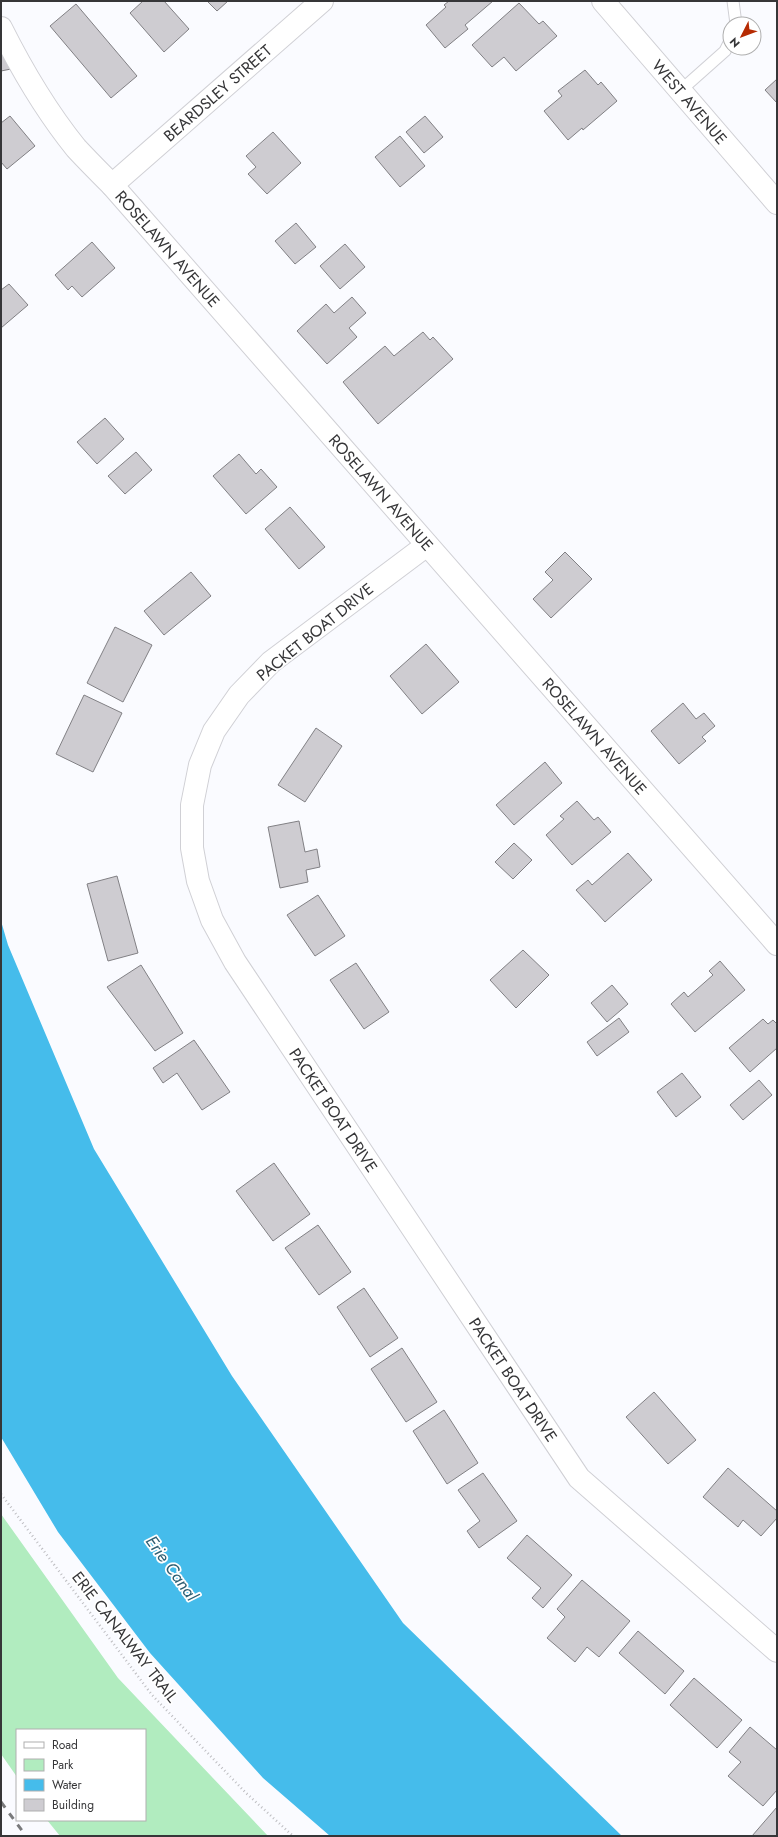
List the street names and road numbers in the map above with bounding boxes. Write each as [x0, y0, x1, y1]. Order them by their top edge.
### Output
street label: BEARDSLEY STREET [158, 39, 277, 147]
street label: WEST AVENUE [647, 54, 733, 149]
street label: ROSELAWN AVENUE [110, 185, 225, 312]
street label: ROSELAWN AVENUE [324, 429, 439, 556]
street label: PACKET BOAT DRIVE [252, 578, 378, 686]
street label: ROSELAWN AVENUE [537, 673, 652, 799]
street label: PACKET BOAT DRIVE [284, 1043, 383, 1177]
street label: PACKET BOAT DRIVE [464, 1313, 563, 1446]
street label: ERIE CANALWAY TRAIL [66, 1567, 184, 1708]

